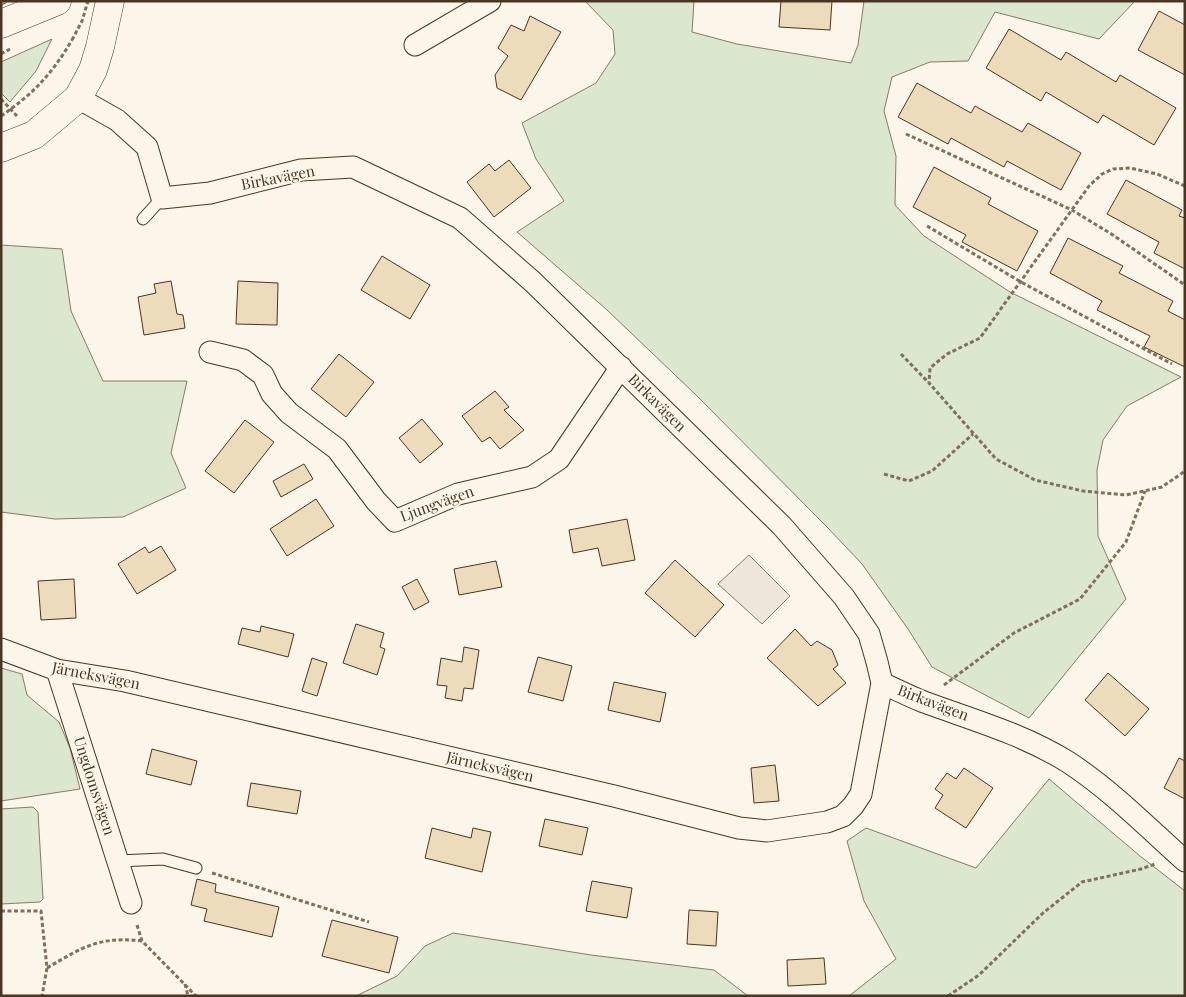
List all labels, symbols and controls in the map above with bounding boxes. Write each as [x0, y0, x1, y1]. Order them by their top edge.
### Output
street label: Birkavägen [239, 160, 316, 194]
street label: Birkavägen [624, 369, 691, 436]
street label: Ljungvägen [397, 480, 476, 526]
street label: Järneksvägen [49, 656, 142, 693]
street label: Birkavägen [895, 679, 972, 725]
street label: Ungdomsvägen [70, 734, 120, 838]
street label: Järneksvägen [444, 746, 536, 786]

